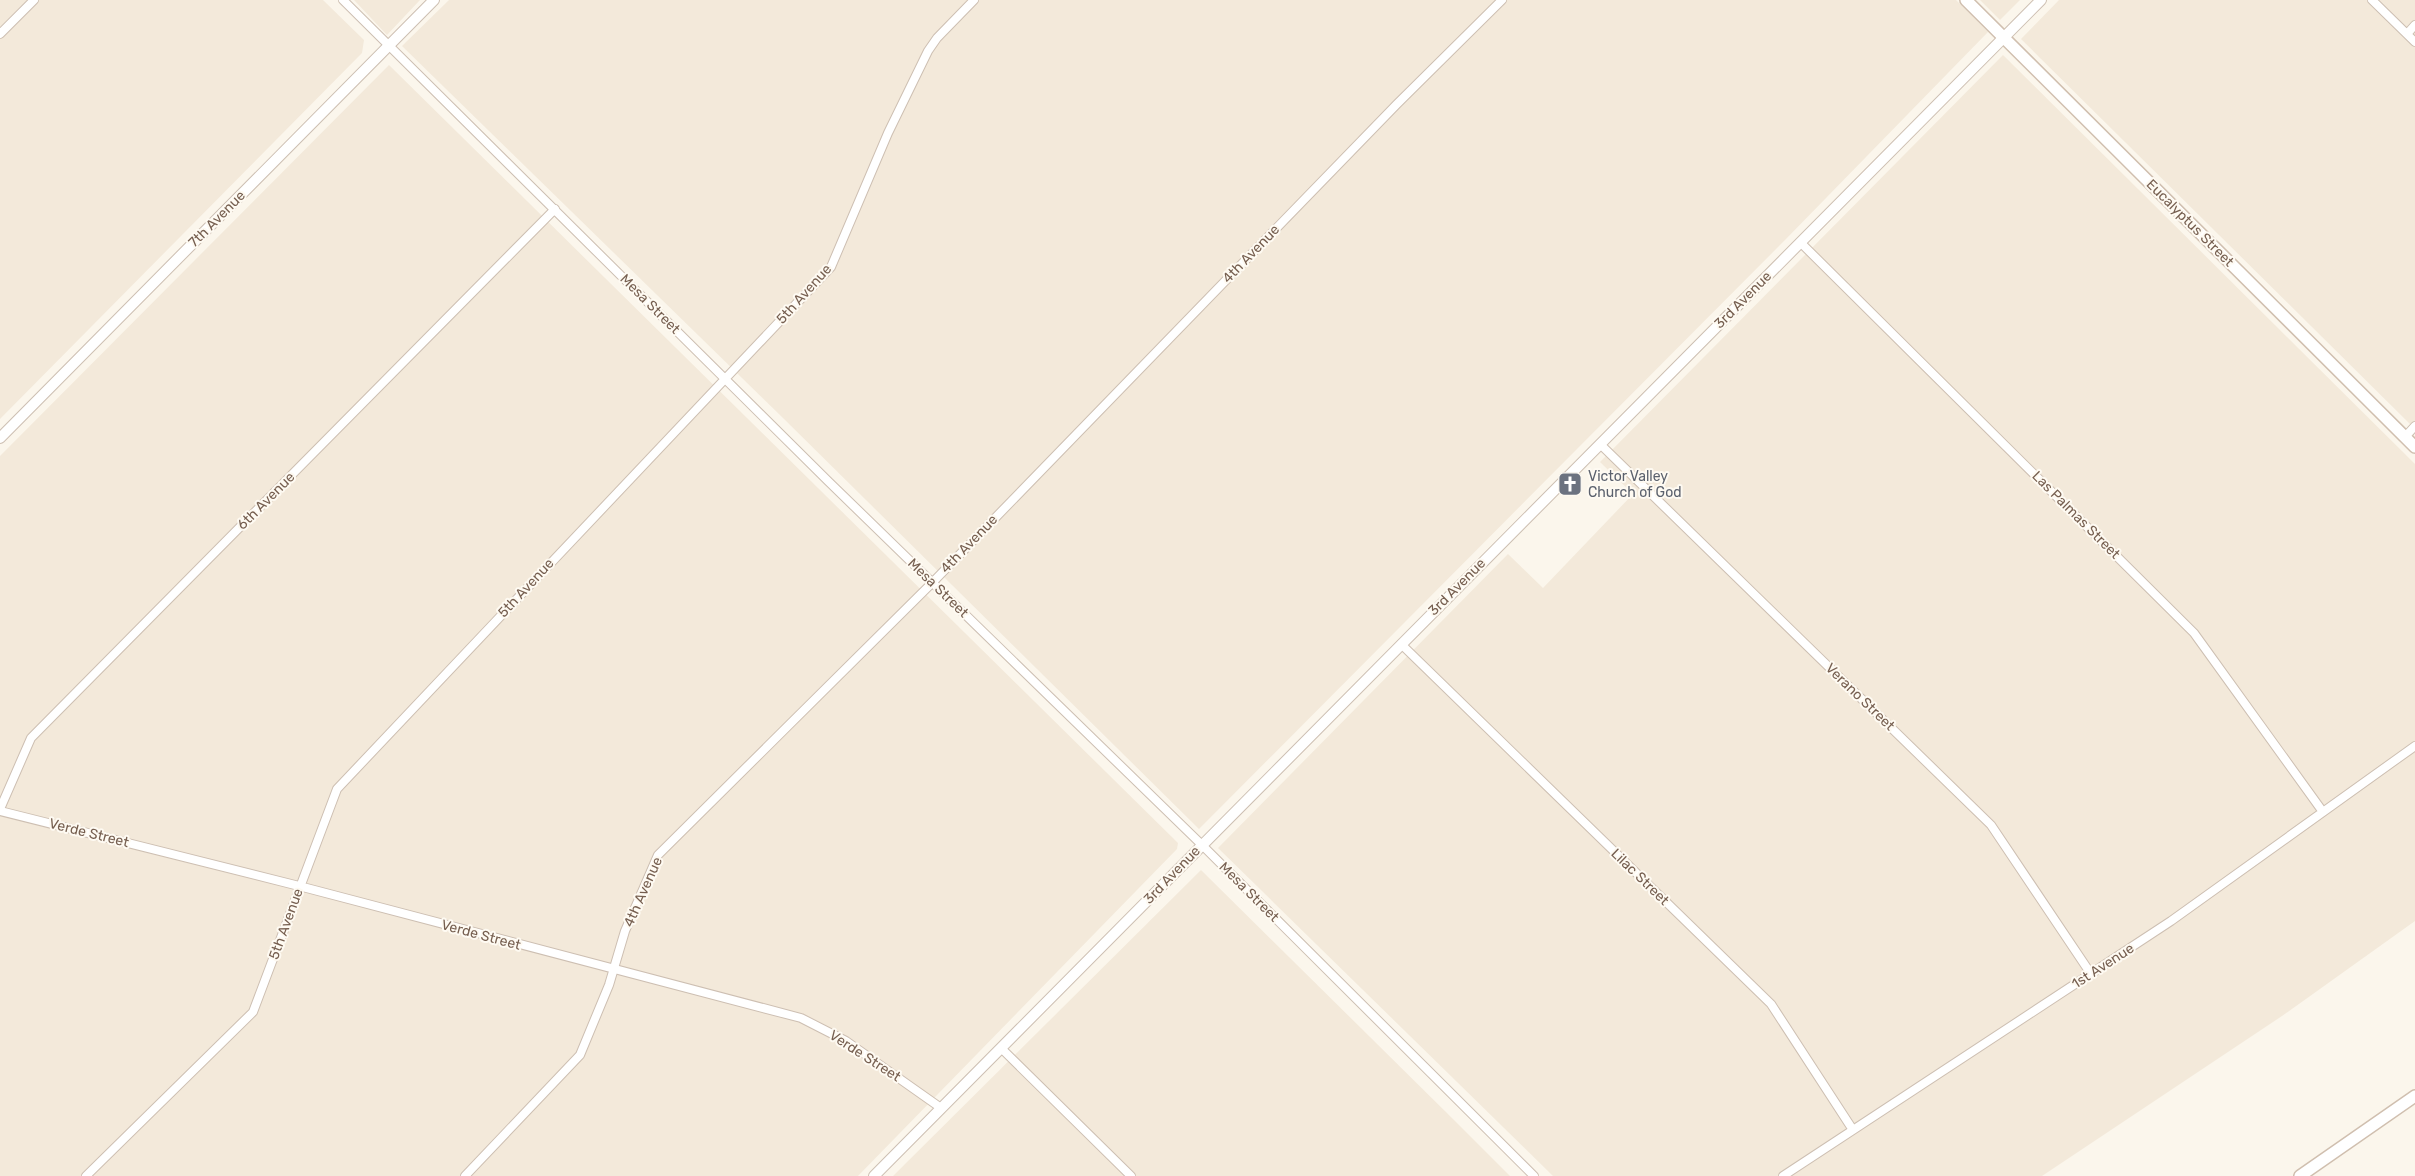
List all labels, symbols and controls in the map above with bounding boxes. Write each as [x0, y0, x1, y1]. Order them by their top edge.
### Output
street label: Eucalyptus Street [2143, 176, 2238, 271]
street label: 7th Avenue [185, 187, 249, 251]
street label: 4th Avenue [1219, 221, 1283, 287]
street label: 5th Avenue [773, 261, 835, 327]
street label: 3rd Avenue [1711, 268, 1775, 332]
street label: Mesa Street [617, 271, 684, 338]
street label: Las Palmas Street [2028, 467, 2124, 563]
place label: Victor Valley Church of God [1588, 468, 1682, 501]
street label: 6th Avenue [234, 469, 298, 533]
church icon: Victor Valley Church of God [1557, 471, 1583, 497]
street label: 4th Avenue [937, 511, 1001, 577]
street label: 5th Avenue [494, 555, 558, 621]
street label: Mesa Street [904, 555, 972, 621]
street label: 3rd Avenue [1425, 555, 1489, 619]
street label: Verano Street [1822, 660, 1899, 735]
street label: Verde Street [47, 815, 131, 851]
street label: 3rd Avenue [1140, 842, 1204, 908]
street label: Lilac Street [1607, 845, 1673, 909]
street label: 4th Avenue [620, 854, 666, 930]
street label: Mesa Street [1216, 859, 1283, 926]
street label: 5th Avenue [265, 886, 307, 962]
street label: Verde Street [439, 916, 523, 954]
street label: 1st Avenue [2069, 940, 2137, 992]
street label: Verde Street [826, 1027, 904, 1086]

